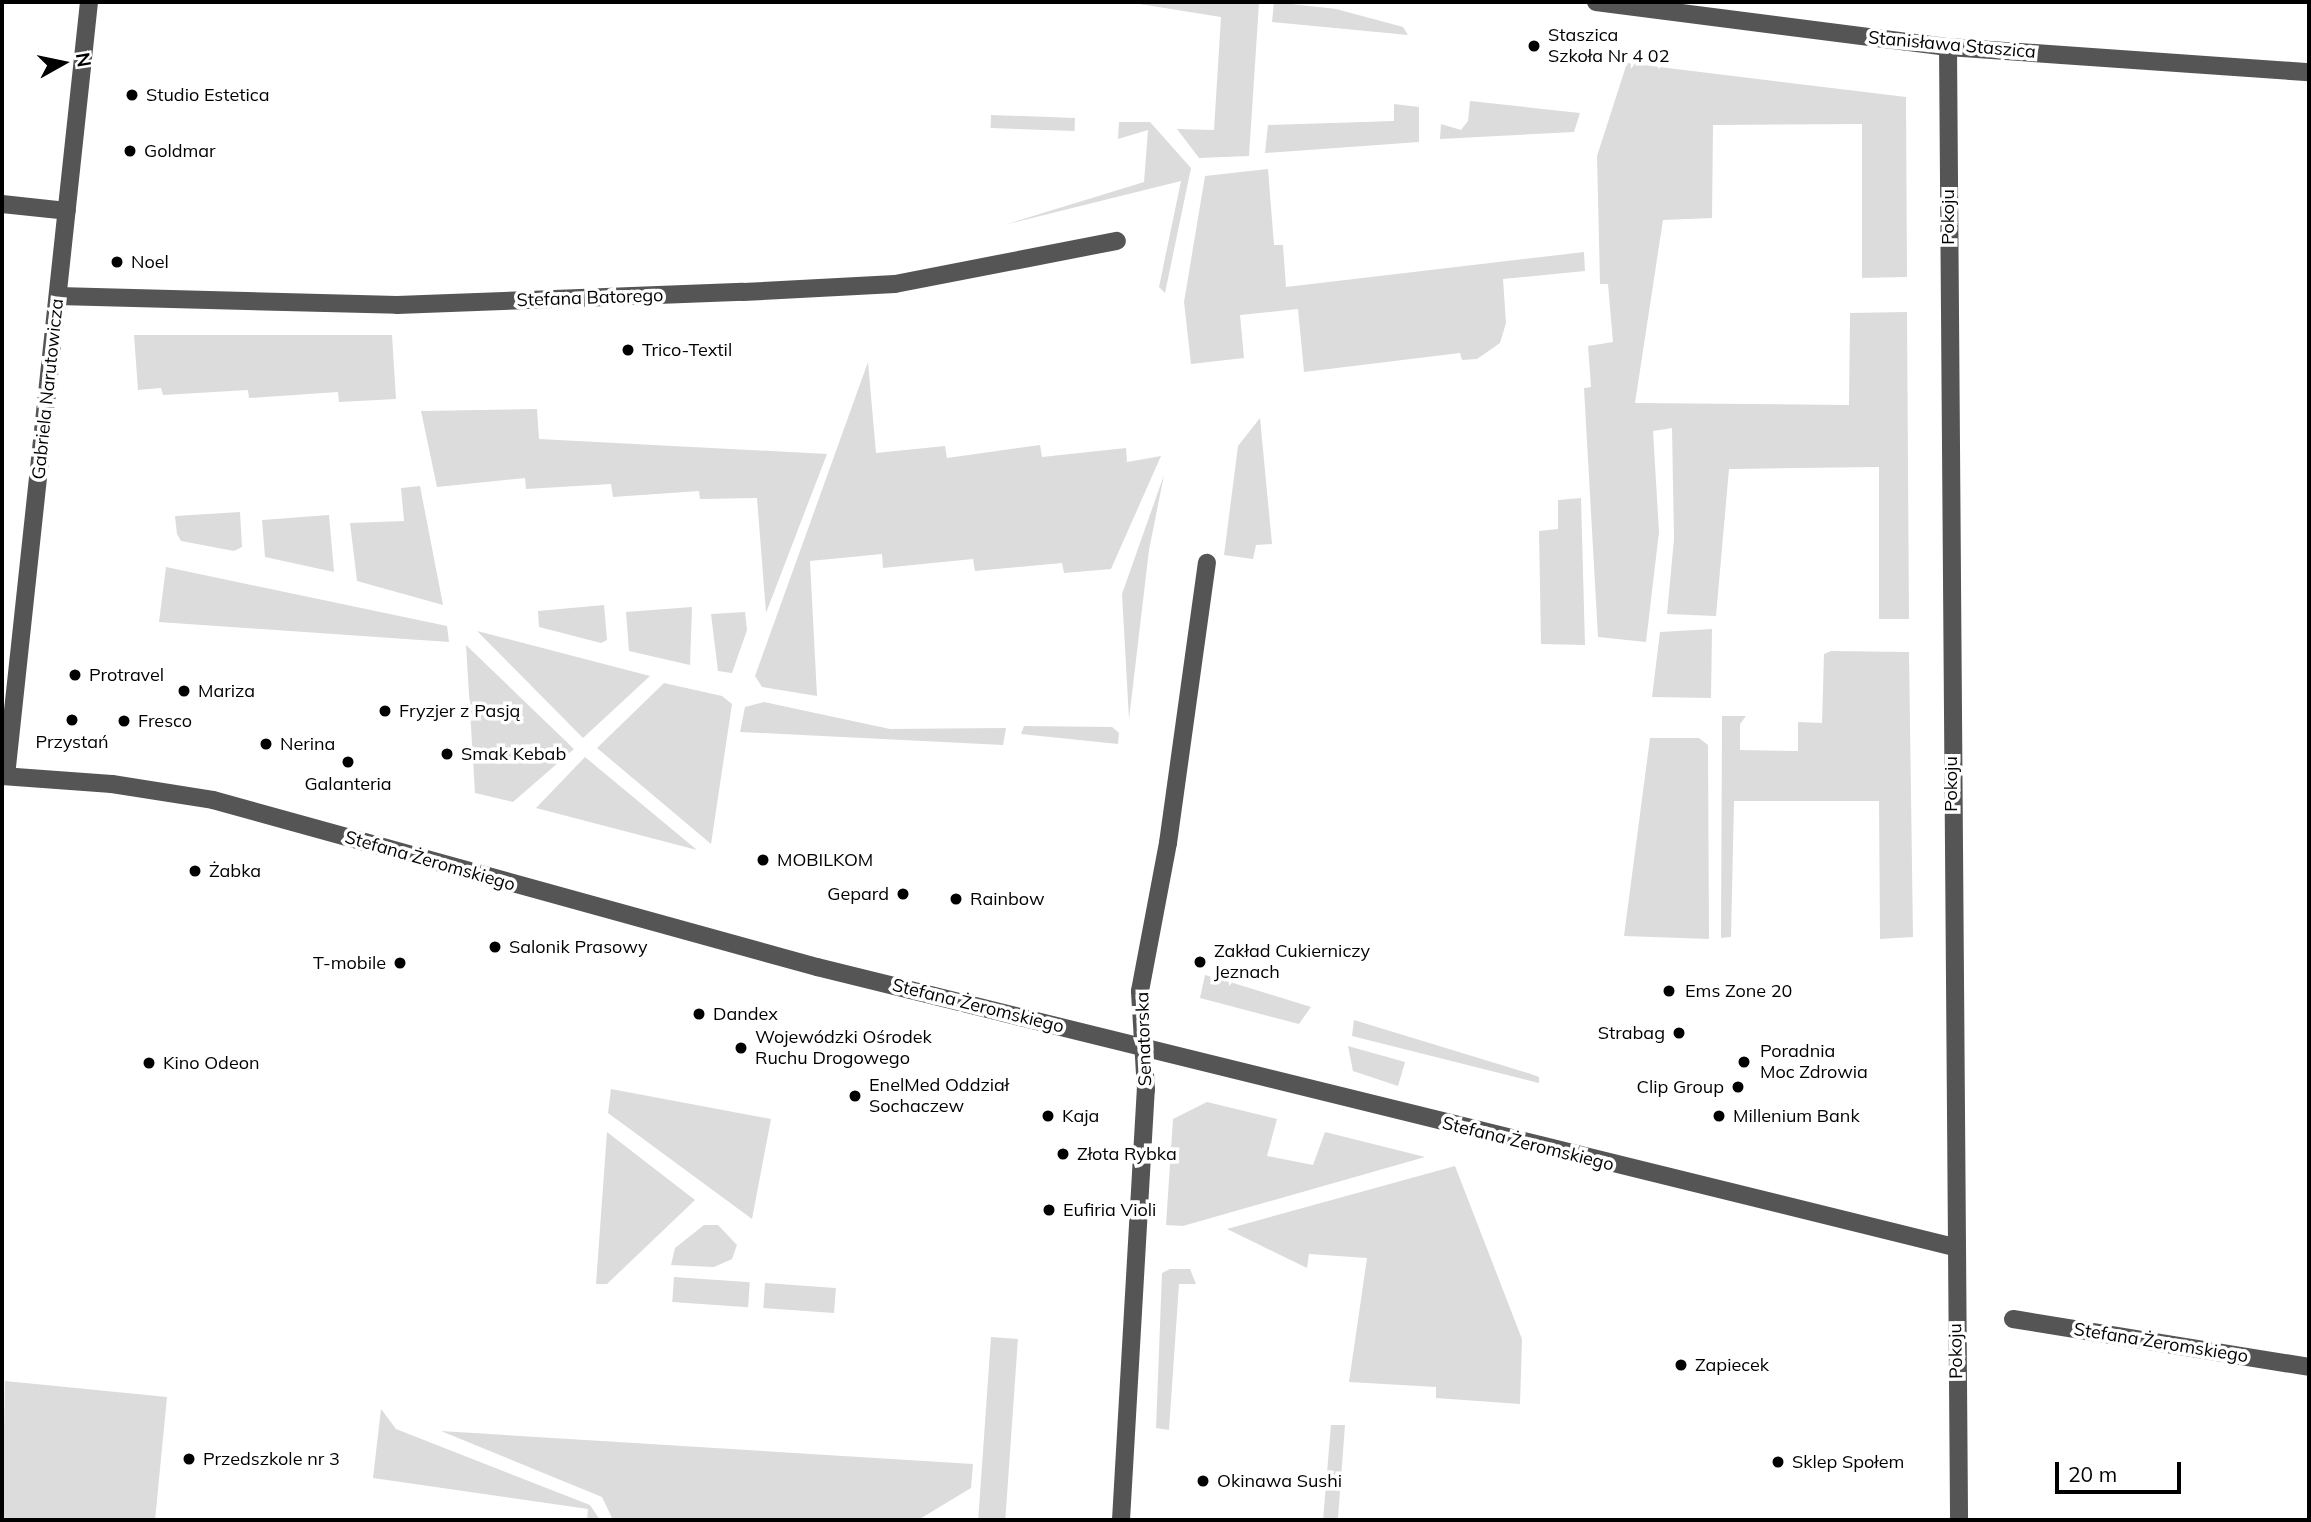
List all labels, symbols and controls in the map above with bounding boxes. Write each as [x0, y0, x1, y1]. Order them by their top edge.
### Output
place label: Staszica Szkoła Nr 4 02 [1548, 25, 1669, 68]
street label: Stanisława Staszica [1867, 27, 2037, 63]
north arrow [28, 28, 98, 98]
marker: Staszica Szkoła Nr 4 02 [1526, 38, 1542, 54]
text: N [71, 51, 97, 69]
place label: Studio Estetica [146, 84, 269, 106]
marker: Studio Estetica [124, 87, 140, 103]
place label: Goldmar [144, 140, 216, 162]
marker: Goldmar [122, 143, 138, 159]
street label: Pokoju [1937, 189, 1959, 245]
place label: Noel [131, 251, 169, 273]
marker: Noel [109, 254, 125, 270]
street label: Stefana Batorego [516, 285, 664, 311]
street label: Gabriela Narutowicza [28, 298, 68, 480]
place label: Trico-Textil [642, 339, 732, 361]
marker: Trico-Textil [620, 342, 636, 358]
place label: Protravel [89, 664, 164, 686]
marker: Protravel [67, 667, 83, 683]
place label: Mariza [198, 680, 255, 702]
marker: Mariza [176, 683, 192, 699]
place label: Fryzjer z Pasją [399, 700, 520, 722]
marker: Fryzjer z Pasją [377, 703, 393, 719]
place label: Fresco [138, 710, 192, 732]
marker: Przystań [64, 712, 80, 728]
marker: Fresco [116, 713, 132, 729]
place label: Przystań [35, 731, 109, 753]
place label: Nerina [280, 733, 335, 755]
marker: Nerina [258, 736, 274, 752]
place label: Smak Kebab [461, 743, 566, 765]
marker: Smak Kebab [439, 746, 455, 762]
marker: Galanteria [340, 754, 356, 770]
street label: Pokoju [1940, 756, 1962, 812]
place label: Galanteria [304, 773, 392, 795]
street label: Stefana Żeromskiego [342, 826, 518, 896]
place label: MOBILKOM [777, 849, 873, 871]
marker: MOBILKOM [755, 852, 771, 868]
place label: Żabka [209, 860, 261, 882]
marker: Żabka [187, 863, 203, 879]
place label: Gepard [827, 883, 889, 905]
marker: Gepard [895, 886, 911, 902]
place label: Rainbow [970, 888, 1045, 910]
marker: Rainbow [948, 891, 964, 907]
place label: Salonik Prasowy [509, 936, 648, 958]
marker: Salonik Prasowy [487, 939, 503, 955]
place label: Zakład Cukierniczy Jeznach [1214, 941, 1370, 984]
place label: T-mobile [313, 952, 386, 974]
marker: Zakład Cukierniczy Jeznach [1192, 954, 1208, 970]
marker: T-mobile [392, 955, 408, 971]
street label: Stefana Żeromskiego [890, 974, 1066, 1038]
place label: Ems Zone 20 [1685, 980, 1792, 1002]
marker: Ems Zone 20 [1659, 981, 1679, 1001]
street label: Senatorska [1132, 992, 1156, 1086]
place label: Dandex [713, 1003, 778, 1025]
marker: Dandex [691, 1006, 707, 1022]
place label: Strabag [1598, 1022, 1665, 1044]
marker: Strabag [1671, 1025, 1687, 1041]
place label: Wojewódzki Ośrodek Ruchu Drogowego [755, 1027, 932, 1070]
marker: Wojewódzki Ośrodek Ruchu Drogowego [733, 1040, 749, 1056]
place label: Poradnia Moc Zdrowia [1760, 1041, 1868, 1084]
place label: Kino Odeon [163, 1052, 260, 1074]
marker: Poradnia Moc Zdrowia [1734, 1052, 1754, 1072]
marker: Kino Odeon [141, 1055, 157, 1071]
place label: EnelMed Oddział Sochaczew [869, 1075, 1009, 1118]
place label: Clip Group [1637, 1076, 1724, 1098]
marker: Clip Group [1730, 1079, 1746, 1095]
marker: EnelMed Oddział Sochaczew [847, 1088, 863, 1104]
place label: Kaja [1062, 1105, 1099, 1127]
place label: Millenium Bank [1733, 1105, 1860, 1127]
marker: Kaja [1040, 1108, 1056, 1124]
marker: Millenium Bank [1711, 1108, 1727, 1124]
street label: Stefana Żeromskiego [1440, 1112, 1616, 1176]
place label: Złota Rybka [1077, 1143, 1177, 1165]
marker: Złota Rybka [1055, 1146, 1071, 1162]
place label: Eufiria Violi [1063, 1199, 1156, 1221]
marker: Eufiria Violi [1041, 1202, 1057, 1218]
street label: Stefana Żeromskiego [2072, 1319, 2250, 1367]
street label: Pokoju [1945, 1323, 1967, 1379]
place label: Zapiecek [1695, 1354, 1769, 1376]
marker: Zapiecek [1673, 1357, 1689, 1373]
place label: Przedszkole nr 3 [203, 1448, 340, 1470]
scale bar [2059, 1448, 2185, 1492]
marker: Przedszkole nr 3 [181, 1451, 197, 1467]
place label: Sklep Społem [1792, 1451, 1904, 1473]
marker: Sklep Społem [1770, 1454, 1786, 1470]
text: 20 m [2068, 1461, 2117, 1487]
place label: Okinawa Sushi [1217, 1470, 1342, 1492]
marker: Okinawa Sushi [1195, 1473, 1211, 1489]

